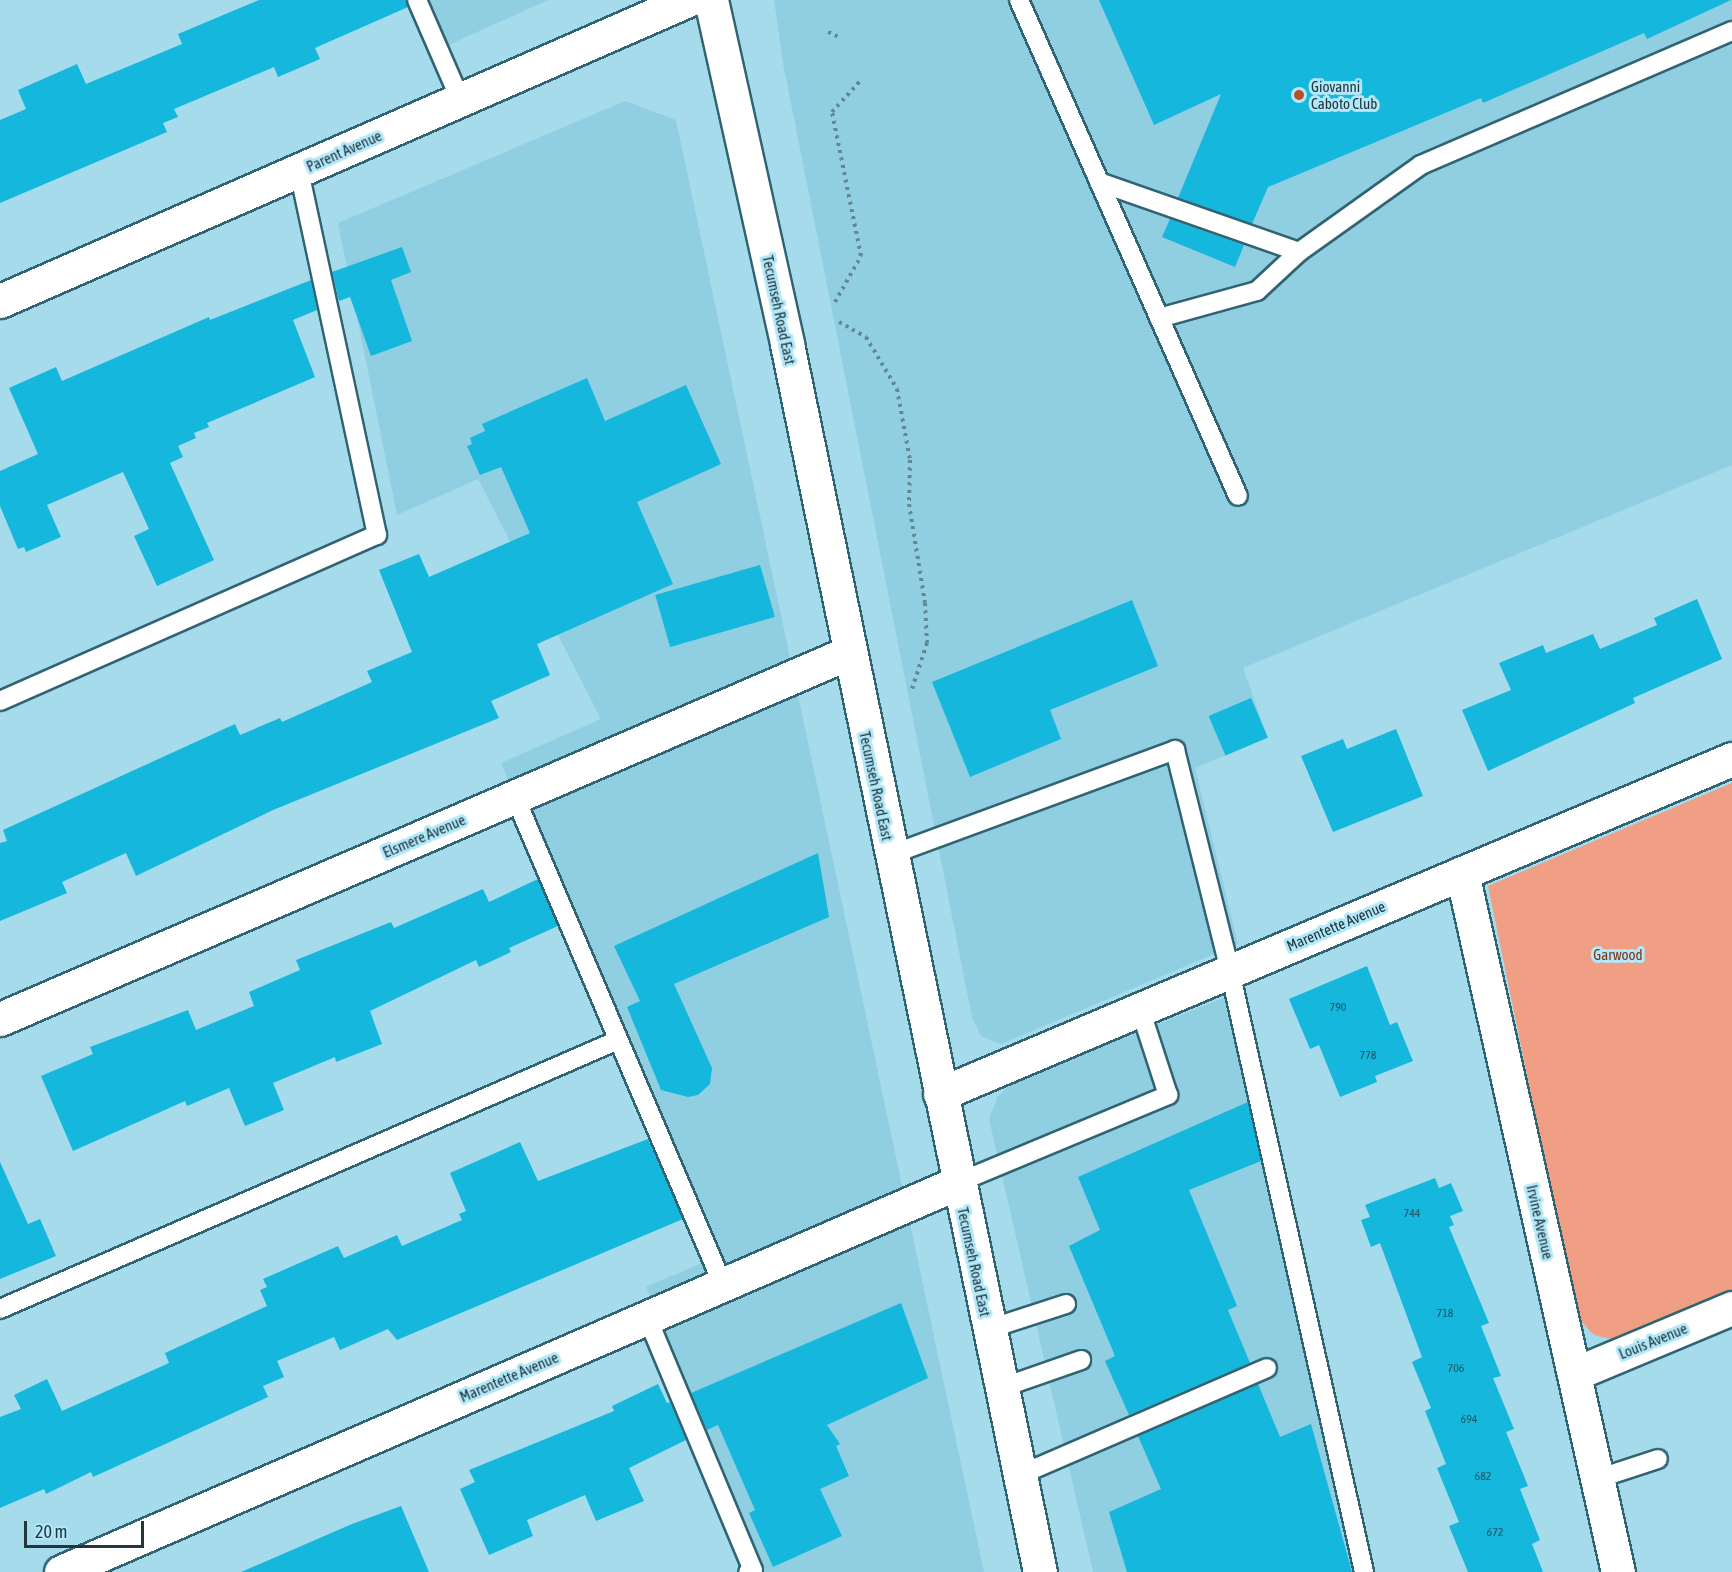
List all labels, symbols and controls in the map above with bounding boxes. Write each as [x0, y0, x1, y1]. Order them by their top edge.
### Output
place label: Giovanni Caboto Club [1311, 77, 1377, 112]
marker: Giovanni Caboto Club [1292, 88, 1306, 102]
street label: Parent Avenue [304, 126, 384, 176]
street label: Tecumseh Road East [759, 254, 799, 366]
street label: Tecumseh Road East [856, 730, 896, 842]
street label: Elsmere Avenue [380, 811, 468, 861]
street label: Marentette Avenue [1284, 897, 1388, 955]
park label: Garwood [1593, 946, 1643, 964]
house number: 790 [1330, 1001, 1346, 1015]
house number: 778 [1360, 1049, 1376, 1063]
street label: Irvine Avenue [1523, 1183, 1557, 1261]
street label: Tecumseh Road East [954, 1206, 994, 1318]
house number: 744 [1404, 1207, 1420, 1221]
house number: 718 [1437, 1307, 1453, 1321]
street label: Louis Avenue [1616, 1319, 1690, 1363]
street label: Marentette Avenue [457, 1348, 561, 1406]
house number: 706 [1448, 1362, 1464, 1376]
house number: 694 [1461, 1413, 1477, 1427]
house number: 682 [1475, 1470, 1491, 1484]
scale bar [27, 1509, 147, 1547]
text: 20 m [35, 1521, 67, 1542]
house number: 672 [1487, 1526, 1503, 1540]

